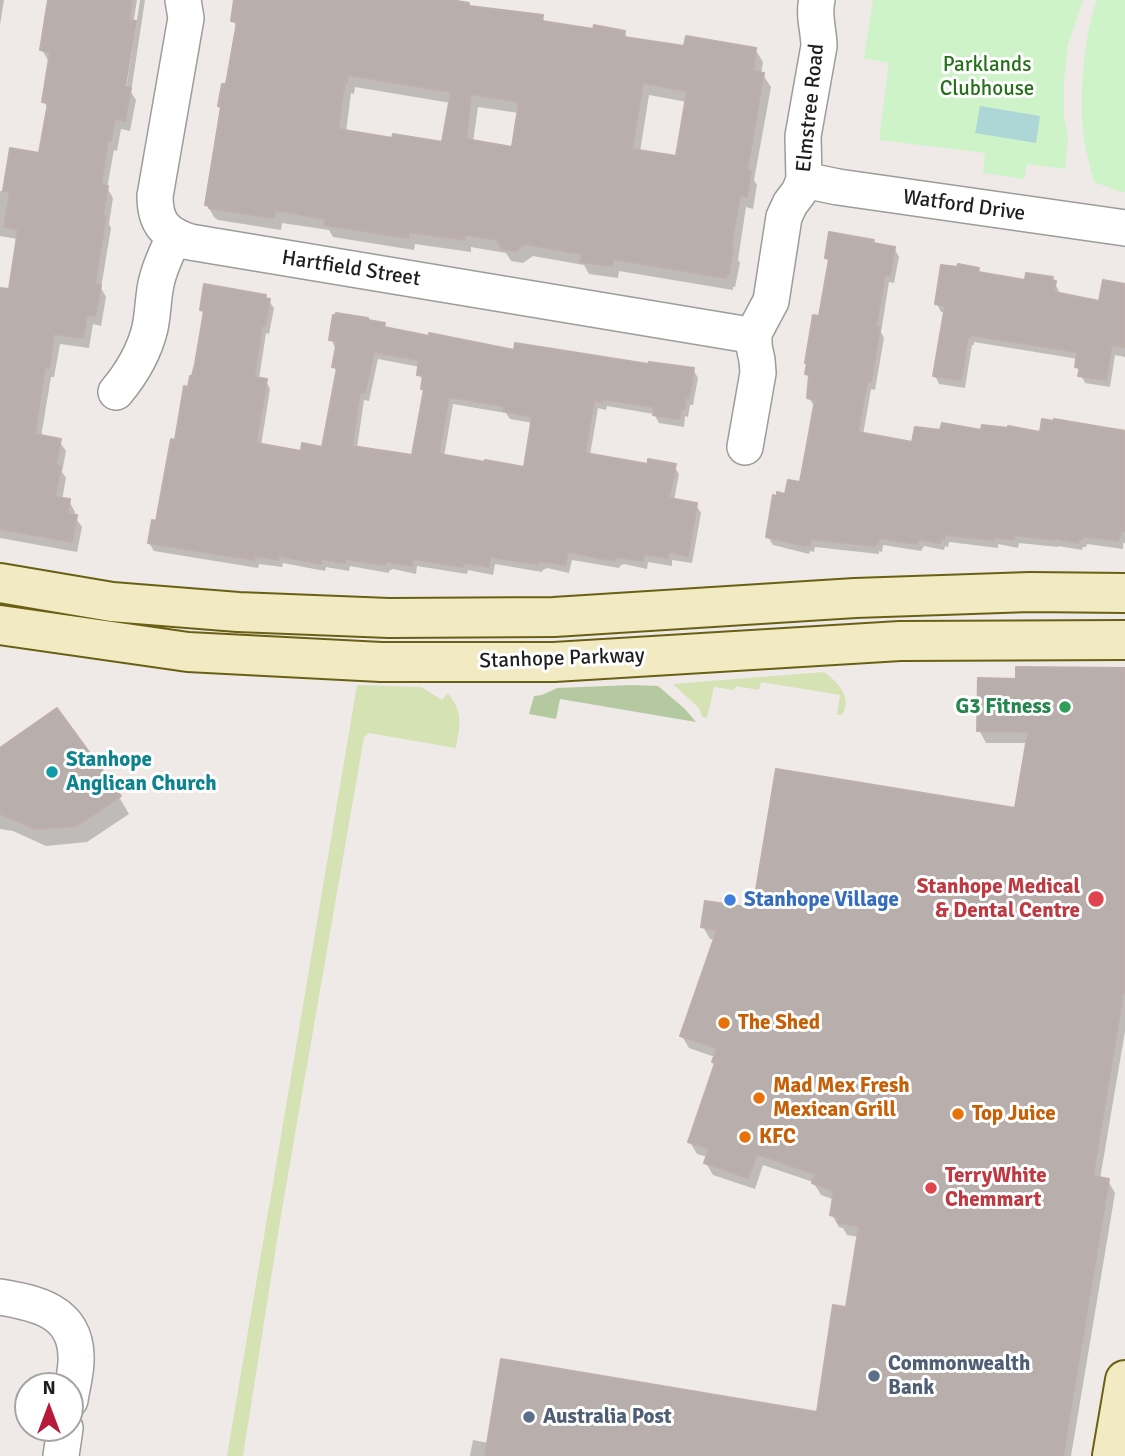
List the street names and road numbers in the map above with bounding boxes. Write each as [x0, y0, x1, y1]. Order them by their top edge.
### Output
street label: Elmstree Road [792, 42, 830, 174]
street label: Watford Drive [901, 185, 1027, 227]
street label: Hartfield Street [280, 246, 422, 292]
street label: Stanhope Parkway [479, 644, 645, 674]

